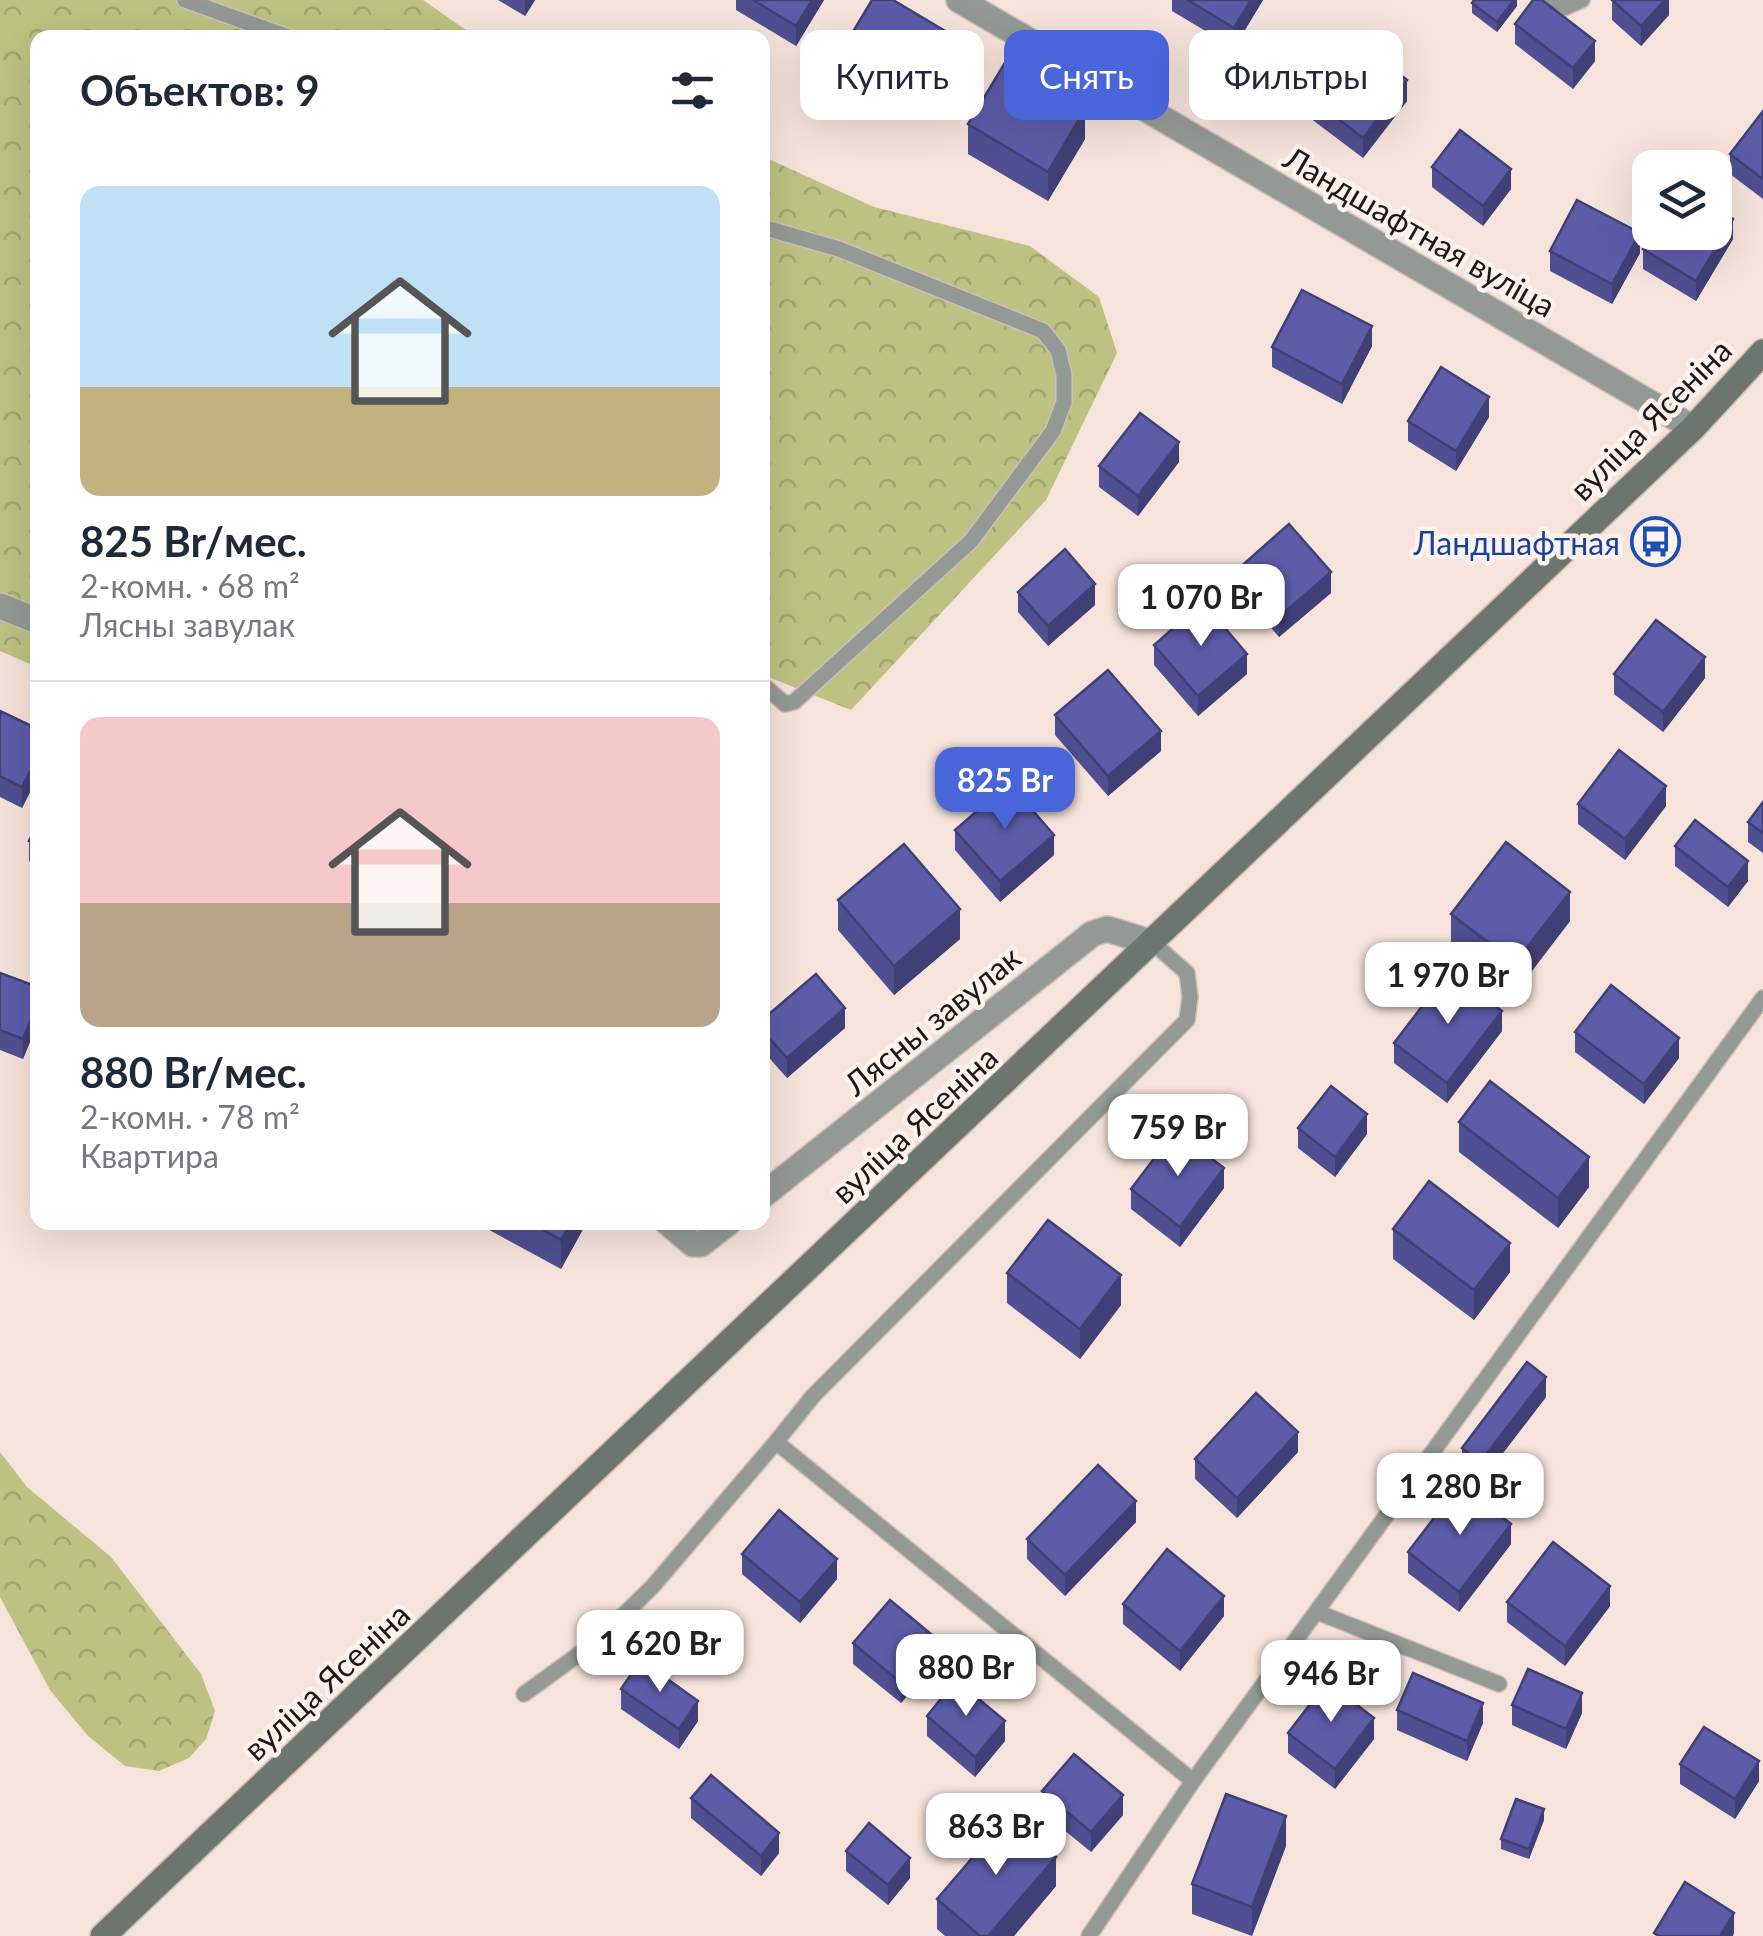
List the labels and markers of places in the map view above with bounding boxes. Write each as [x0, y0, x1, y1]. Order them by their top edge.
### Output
bus stop icon: Ландшафтная [1629, 516, 1681, 568]
place label: Ландшафтная [1413, 523, 1620, 562]
pin: 1 070 Br [1098, 564, 1304, 649]
pin: 825 Br [924, 747, 1086, 832]
pin: 1 970 Br [1345, 942, 1551, 1027]
pin: 759 Br [1097, 1094, 1259, 1179]
pin: 1 280 Br [1357, 1453, 1563, 1538]
pin: 1 620 Br [557, 1610, 763, 1695]
pin: 880 Br [885, 1634, 1047, 1719]
pin: 946 Br [1250, 1640, 1412, 1725]
pin: 863 Br [915, 1793, 1077, 1878]

